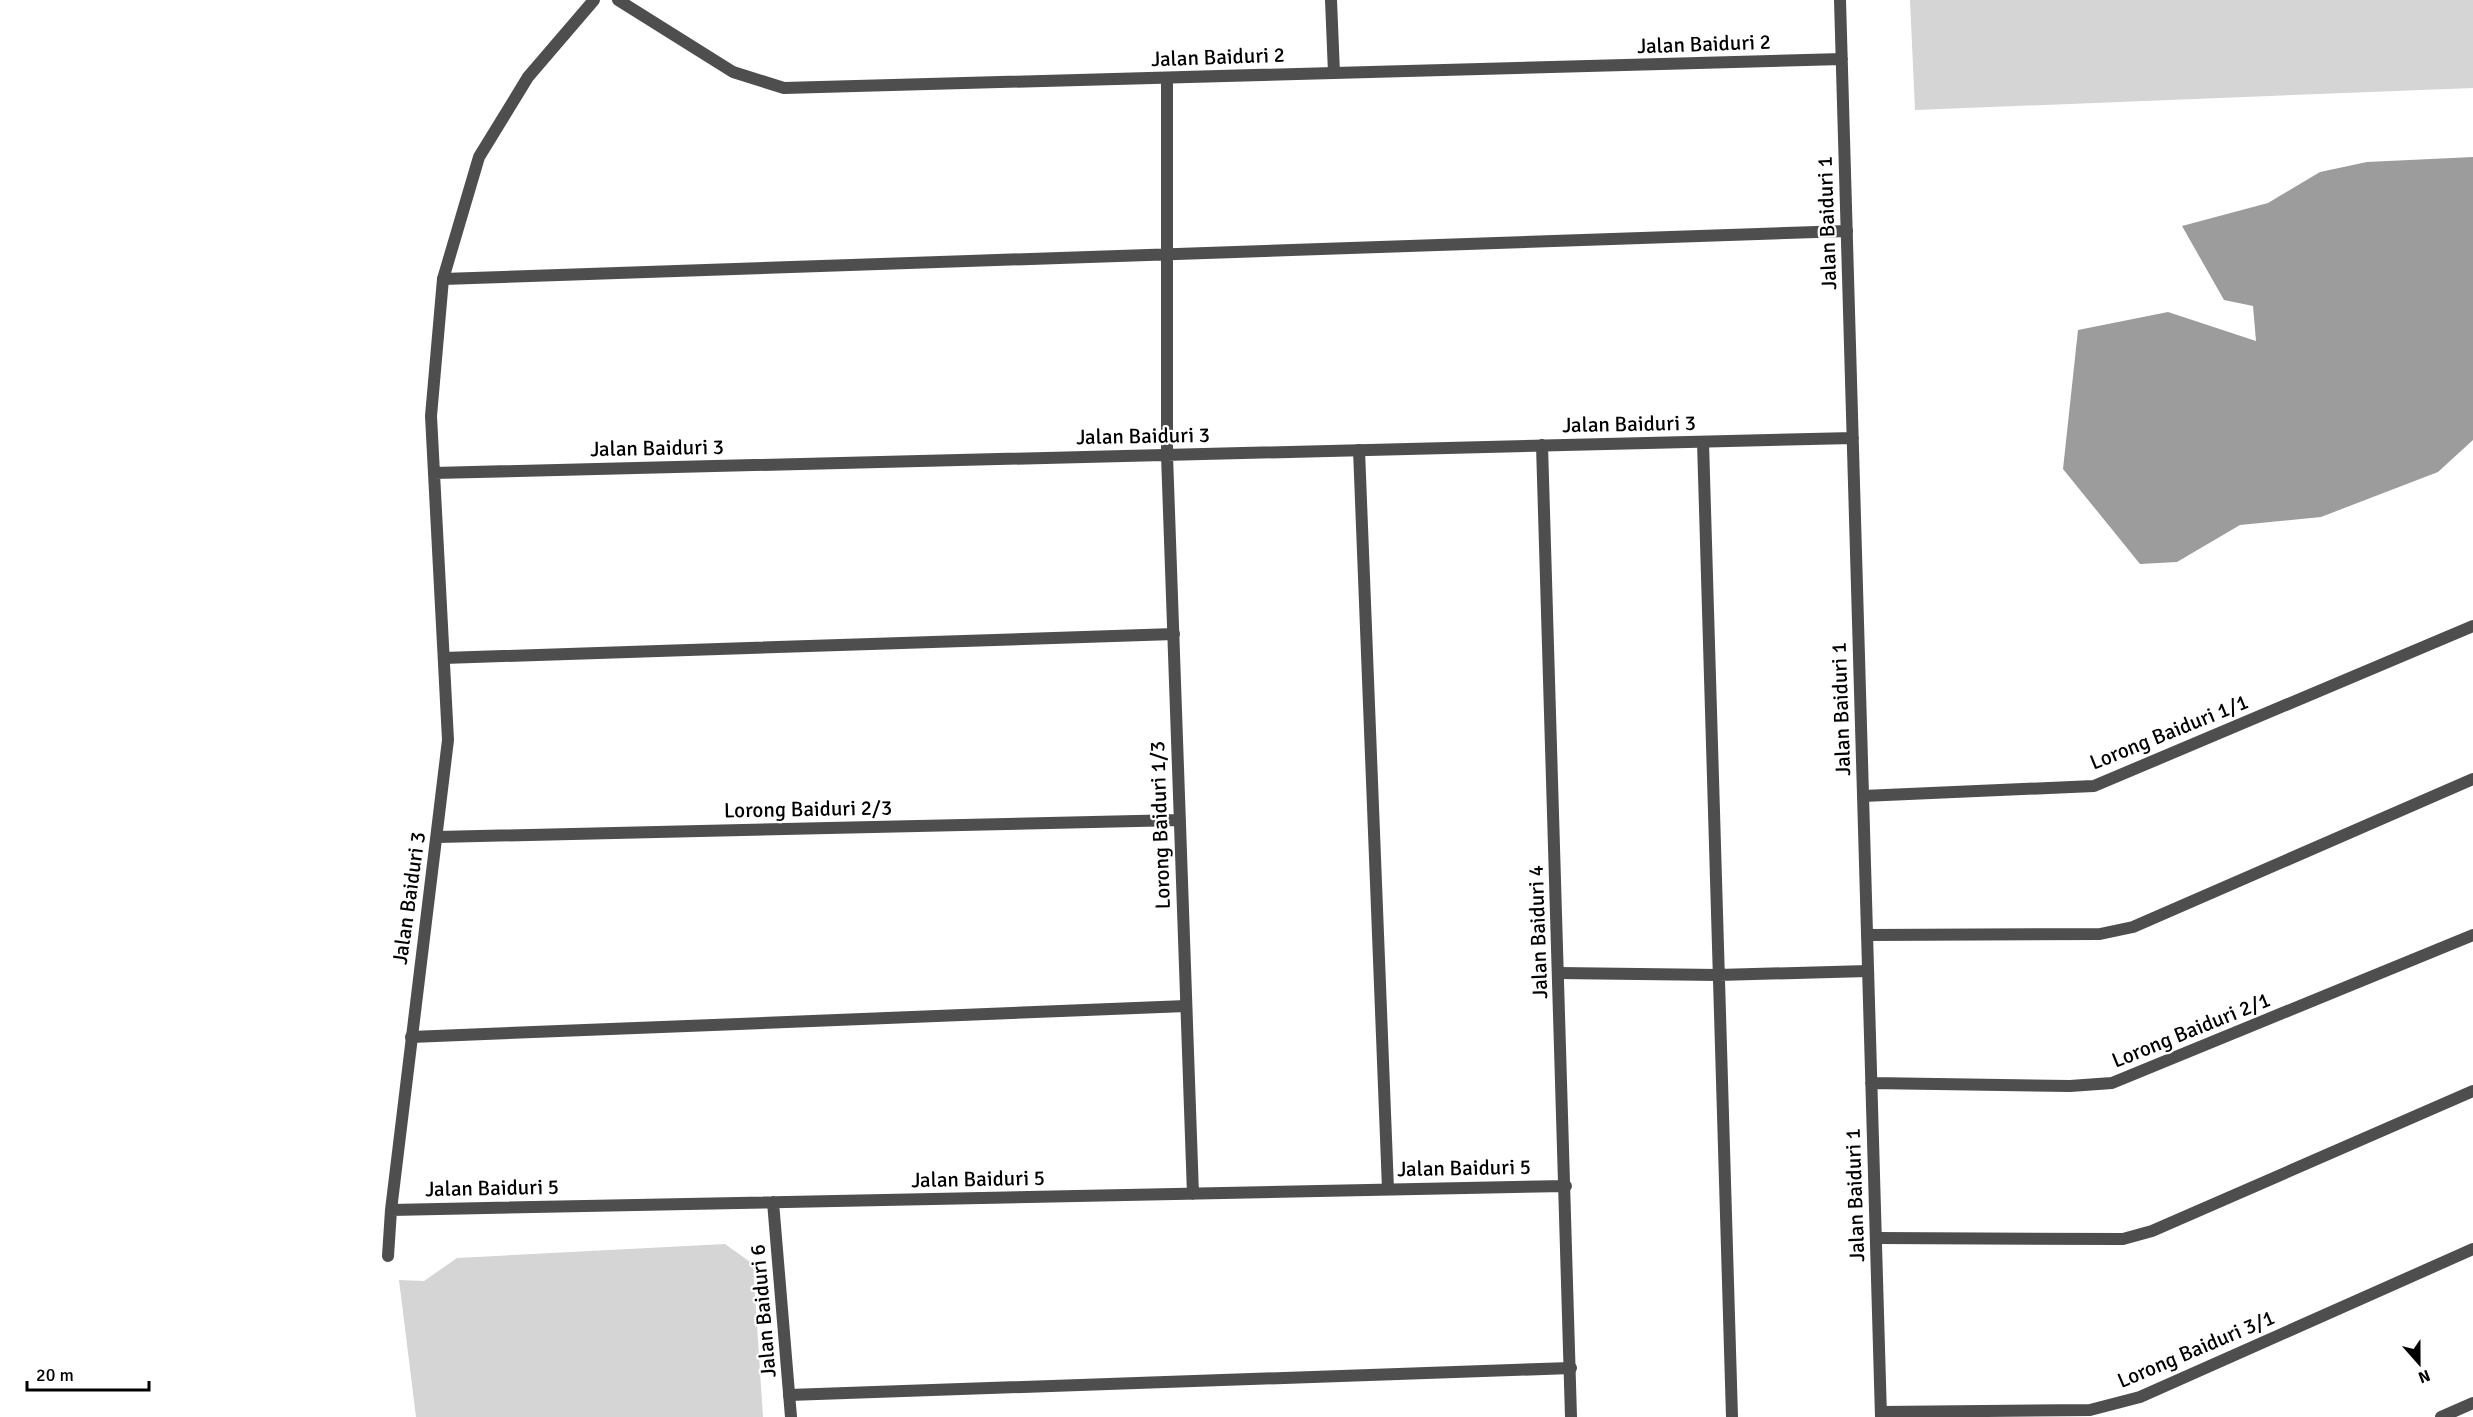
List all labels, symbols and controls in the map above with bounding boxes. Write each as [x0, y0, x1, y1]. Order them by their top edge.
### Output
street label: Jalan Baiduri 2 [1637, 29, 1771, 59]
street label: Jalan Baiduri 2 [1151, 42, 1285, 72]
street label: Jalan Baiduri 1 [1812, 156, 1842, 290]
street label: Jalan Baiduri 3 [1562, 410, 1696, 438]
street label: Jalan Baiduri 3 [1076, 422, 1210, 450]
street label: Jalan Baiduri 3 [590, 434, 724, 462]
street label: Jalan Baiduri 1 [1826, 642, 1856, 776]
street label: Lorong Baiduri 1/1 [2086, 688, 2252, 776]
street label: Lorong Baiduri 1/3 [1144, 740, 1176, 910]
street label: Lorong Baiduri 2/3 [724, 795, 892, 823]
street label: Jalan Baiduri 3 [387, 830, 431, 966]
street label: Jalan Baiduri 4 [1523, 865, 1553, 999]
street label: Lorong Baiduri 2/1 [2108, 986, 2274, 1074]
street label: Jalan Baiduri 1 [1840, 1128, 1870, 1262]
street label: Jalan Baiduri 5 [1397, 1154, 1531, 1182]
street label: Jalan Baiduri 5 [911, 1165, 1045, 1193]
street label: Jalan Baiduri 5 [425, 1174, 559, 1202]
street label: Jalan Baiduri 6 [744, 1243, 782, 1379]
street label: Lorong Baiduri 3/1 [2113, 1304, 2279, 1394]
north arrow [2389, 1333, 2449, 1393]
scale bar [27, 1354, 148, 1392]
text: 20 m [36, 1364, 74, 1386]
text: N [2415, 1365, 2433, 1387]

